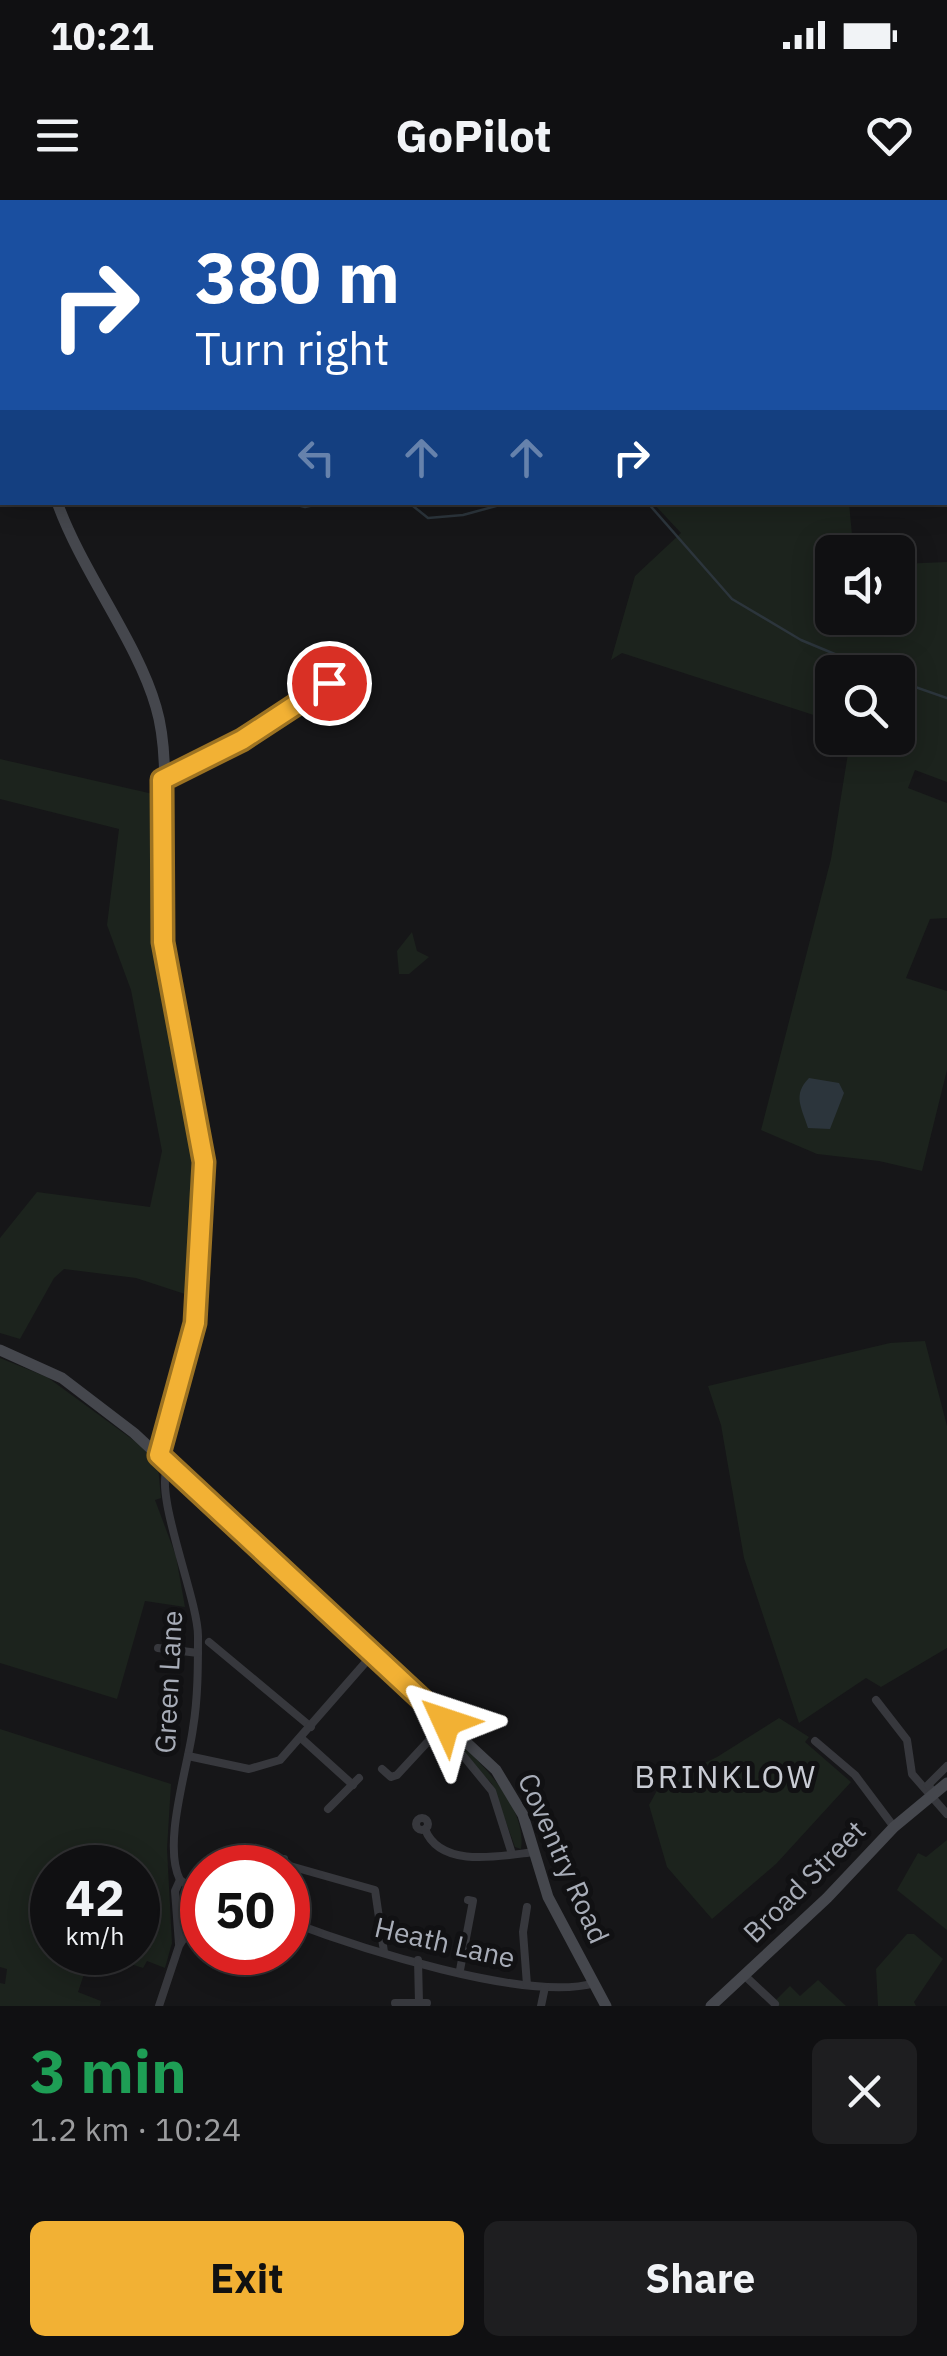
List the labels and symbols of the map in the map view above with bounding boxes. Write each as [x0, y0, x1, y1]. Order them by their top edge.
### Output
pin [287, 641, 372, 726]
street label: Green Lane [146, 1610, 190, 1754]
position arrow [394, 1670, 498, 1774]
district label: BRINKLOW [634, 1755, 818, 1797]
street label: Coventry Road [510, 1767, 618, 1949]
street label: Broad Street [735, 1812, 873, 1950]
speed limit sign: 50 [180, 1845, 310, 1975]
street label: Heath Lane [371, 1908, 519, 1976]

